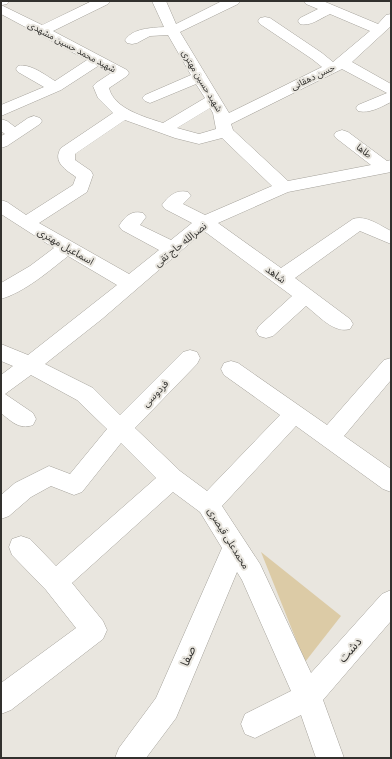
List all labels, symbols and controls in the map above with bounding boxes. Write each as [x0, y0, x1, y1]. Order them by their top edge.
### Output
street label: شهید محمد حسین مشهدی [26, 19, 118, 75]
street label: شهید حسین مهتری [179, 48, 225, 114]
street label: حسن دهقانی [289, 61, 337, 93]
street label: طاها [354, 141, 374, 161]
street label: نصرالله حاج تقی [151, 219, 210, 270]
street label: اسماعیل مهتری [35, 225, 96, 268]
street label: شاهد [263, 263, 288, 286]
street label: فردوسی [139, 377, 172, 410]
street label: محمدعلی قیصری [205, 505, 253, 571]
street label: دشت [335, 634, 365, 666]
street label: صفا [177, 643, 199, 668]

